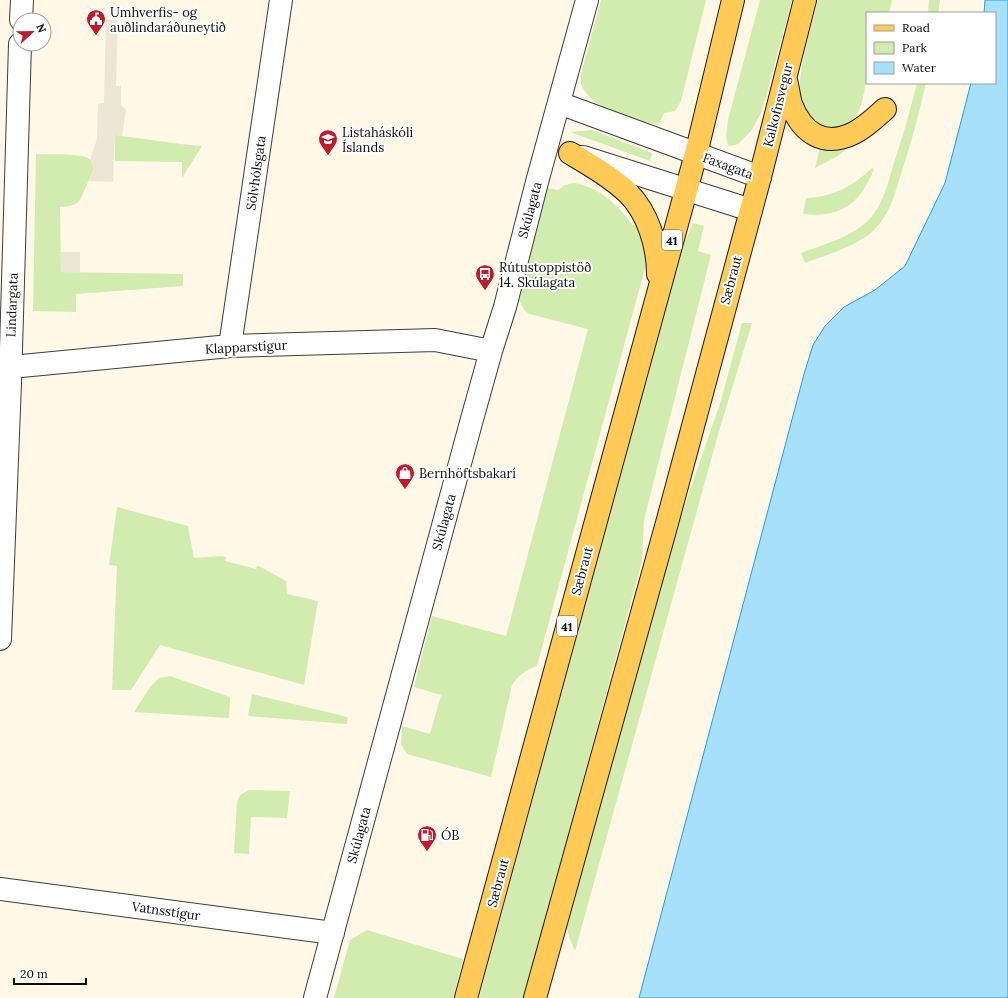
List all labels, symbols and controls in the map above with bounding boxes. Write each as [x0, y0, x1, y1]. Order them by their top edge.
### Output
place label: Umhverfis- og auðlindaráðuneytið [110, 4, 226, 36]
public building icon: Umhverfis- og auðlindaráðuneytið [85, 8, 107, 36]
north arrow [12, 12, 52, 52]
legend [866, 12, 996, 84]
text: Road [902, 20, 930, 35]
text: N [33, 22, 50, 35]
text: Park [902, 40, 928, 55]
text: Water [902, 60, 937, 75]
street label: Kalkofnsvegur [759, 61, 797, 149]
place label: Listaháskóli Íslands [342, 124, 413, 156]
school or university icon: Listaháskóli Íslands [317, 128, 339, 156]
street label: Sölvhólsgata [242, 134, 270, 212]
street label: Faxagata [700, 149, 756, 183]
street label: Skúlagata [514, 180, 546, 240]
road number: 41 [662, 230, 682, 250]
street label: Sæbraut [716, 254, 746, 306]
place label: Rútustoppistöð 14. Skúlagata [499, 259, 591, 291]
bus stop icon: Rútustoppistöð 14. Skúlagata [474, 263, 496, 291]
street label: Lindargata [2, 272, 22, 338]
street label: Klapparstígur [204, 336, 288, 358]
shop icon: Bernhöftsbakarí [394, 462, 416, 490]
place label: Bernhöftsbakarí [419, 465, 516, 482]
street label: Skúlagata [428, 492, 460, 552]
street label: Sæbraut [567, 545, 597, 597]
road number: 41 [557, 616, 577, 636]
street label: Skúlagata [343, 805, 375, 865]
fuel station icon: ÓB [416, 824, 438, 852]
place label: ÓB [441, 827, 459, 844]
street label: Sæbraut [483, 857, 513, 909]
street label: Vatnsstígur [130, 898, 202, 924]
scale bar [14, 960, 86, 986]
text: 20 m [20, 966, 48, 981]

